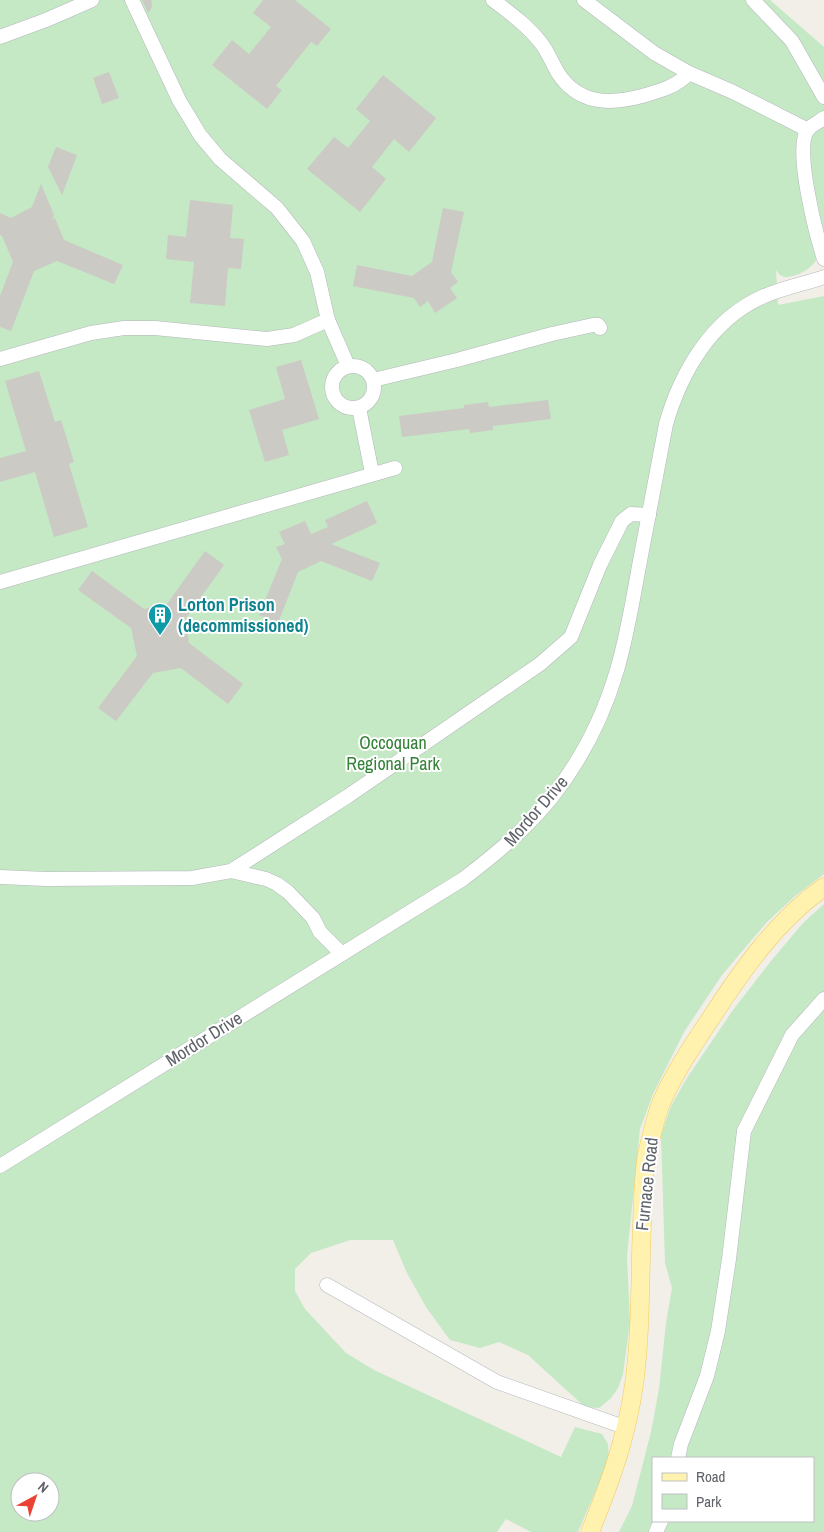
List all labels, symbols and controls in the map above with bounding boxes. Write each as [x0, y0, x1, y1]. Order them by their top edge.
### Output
place label: Lorton Prison (decommissioned) [178, 592, 308, 638]
building icon: Lorton Prison (decommissioned) [147, 602, 173, 636]
park label: Occoquan Regional Park [346, 730, 440, 776]
street label: Mordor Drive [498, 770, 573, 851]
street label: Mordor Drive [161, 1005, 247, 1072]
street label: Furnace Road [629, 1136, 664, 1232]
legend [652, 1457, 814, 1522]
text: Road [696, 1466, 725, 1487]
north arrow [10, 1472, 60, 1522]
text: N [34, 1477, 52, 1497]
text: Park [696, 1491, 722, 1512]

